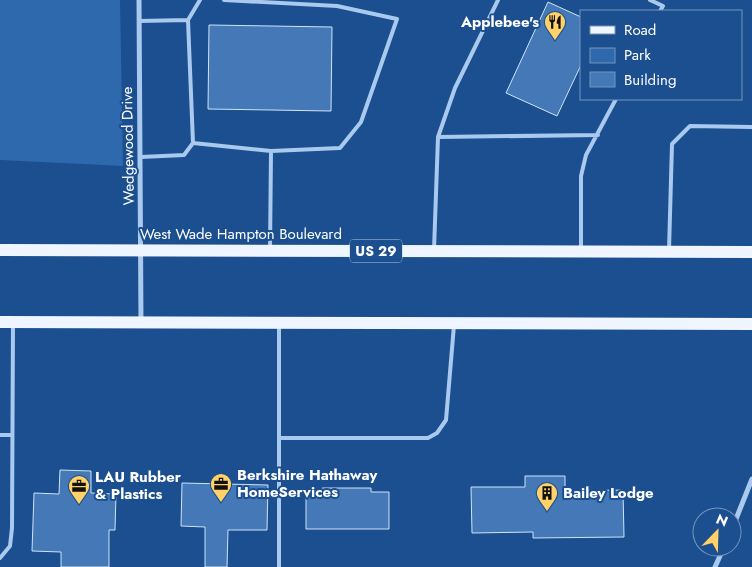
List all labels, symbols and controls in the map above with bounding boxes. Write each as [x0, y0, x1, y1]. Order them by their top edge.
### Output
restaurant icon: Applebee's [543, 10, 567, 41]
legend [580, 10, 742, 100]
place label: Applebee's [460, 11, 539, 33]
text: Road [624, 19, 656, 41]
text: Park [624, 44, 651, 66]
text: Building [624, 69, 676, 91]
street label: Wedgewood Drive [116, 86, 140, 206]
street label: West Wade Hampton Boulevard [140, 223, 342, 245]
road number: US 29 [350, 240, 402, 262]
place label: Berkshire Hathaway HomeServices [237, 464, 378, 503]
place label: LAU Rubber & Plastics [95, 466, 182, 505]
office icon: Berkshire Hathaway HomeServices [209, 472, 233, 503]
office icon: LAU Rubber & Plastics [67, 474, 91, 505]
building icon: Bailey Lodge [535, 481, 559, 512]
place label: Bailey Lodge [563, 482, 654, 504]
north arrow [692, 507, 742, 557]
text: N [713, 509, 731, 531]

